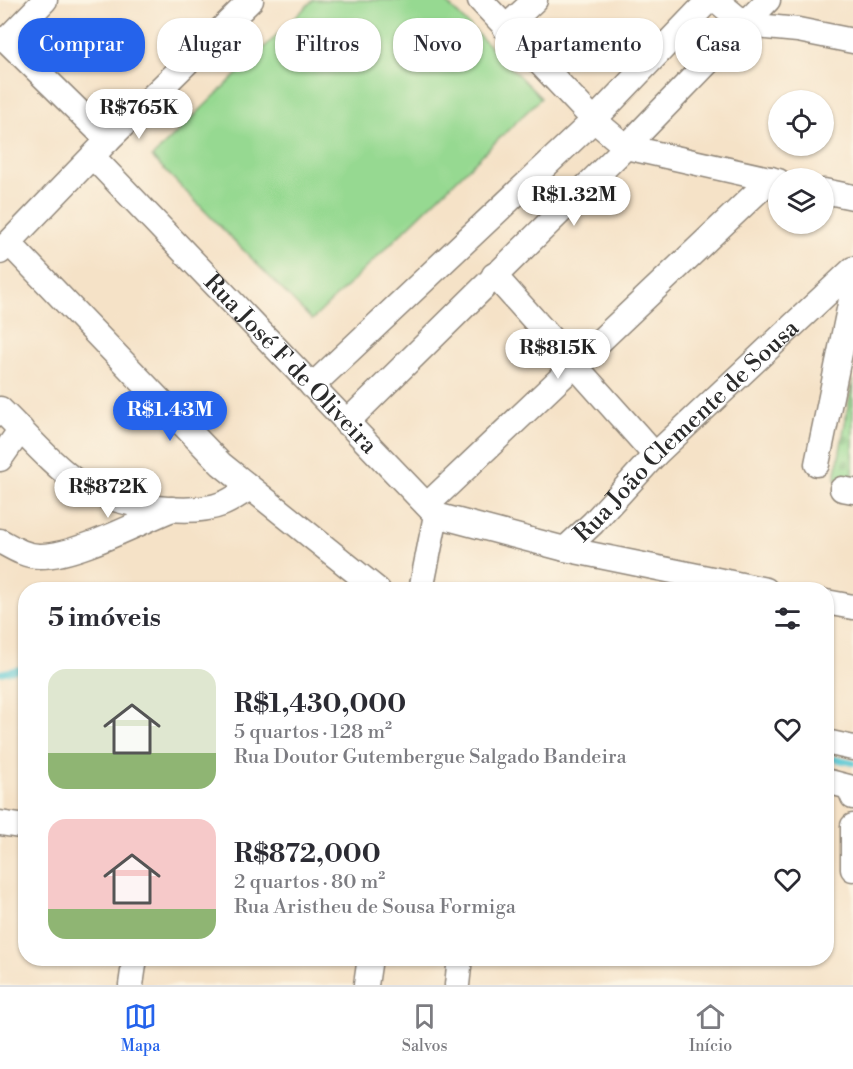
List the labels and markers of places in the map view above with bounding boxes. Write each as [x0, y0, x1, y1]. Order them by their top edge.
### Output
pin: R$765K [90, 89, 188, 140]
pin: R$1.32M [519, 176, 629, 227]
pin: R$815K [509, 329, 607, 380]
pin: R$1.43M [115, 391, 225, 442]
pin: R$872K [59, 468, 157, 519]

